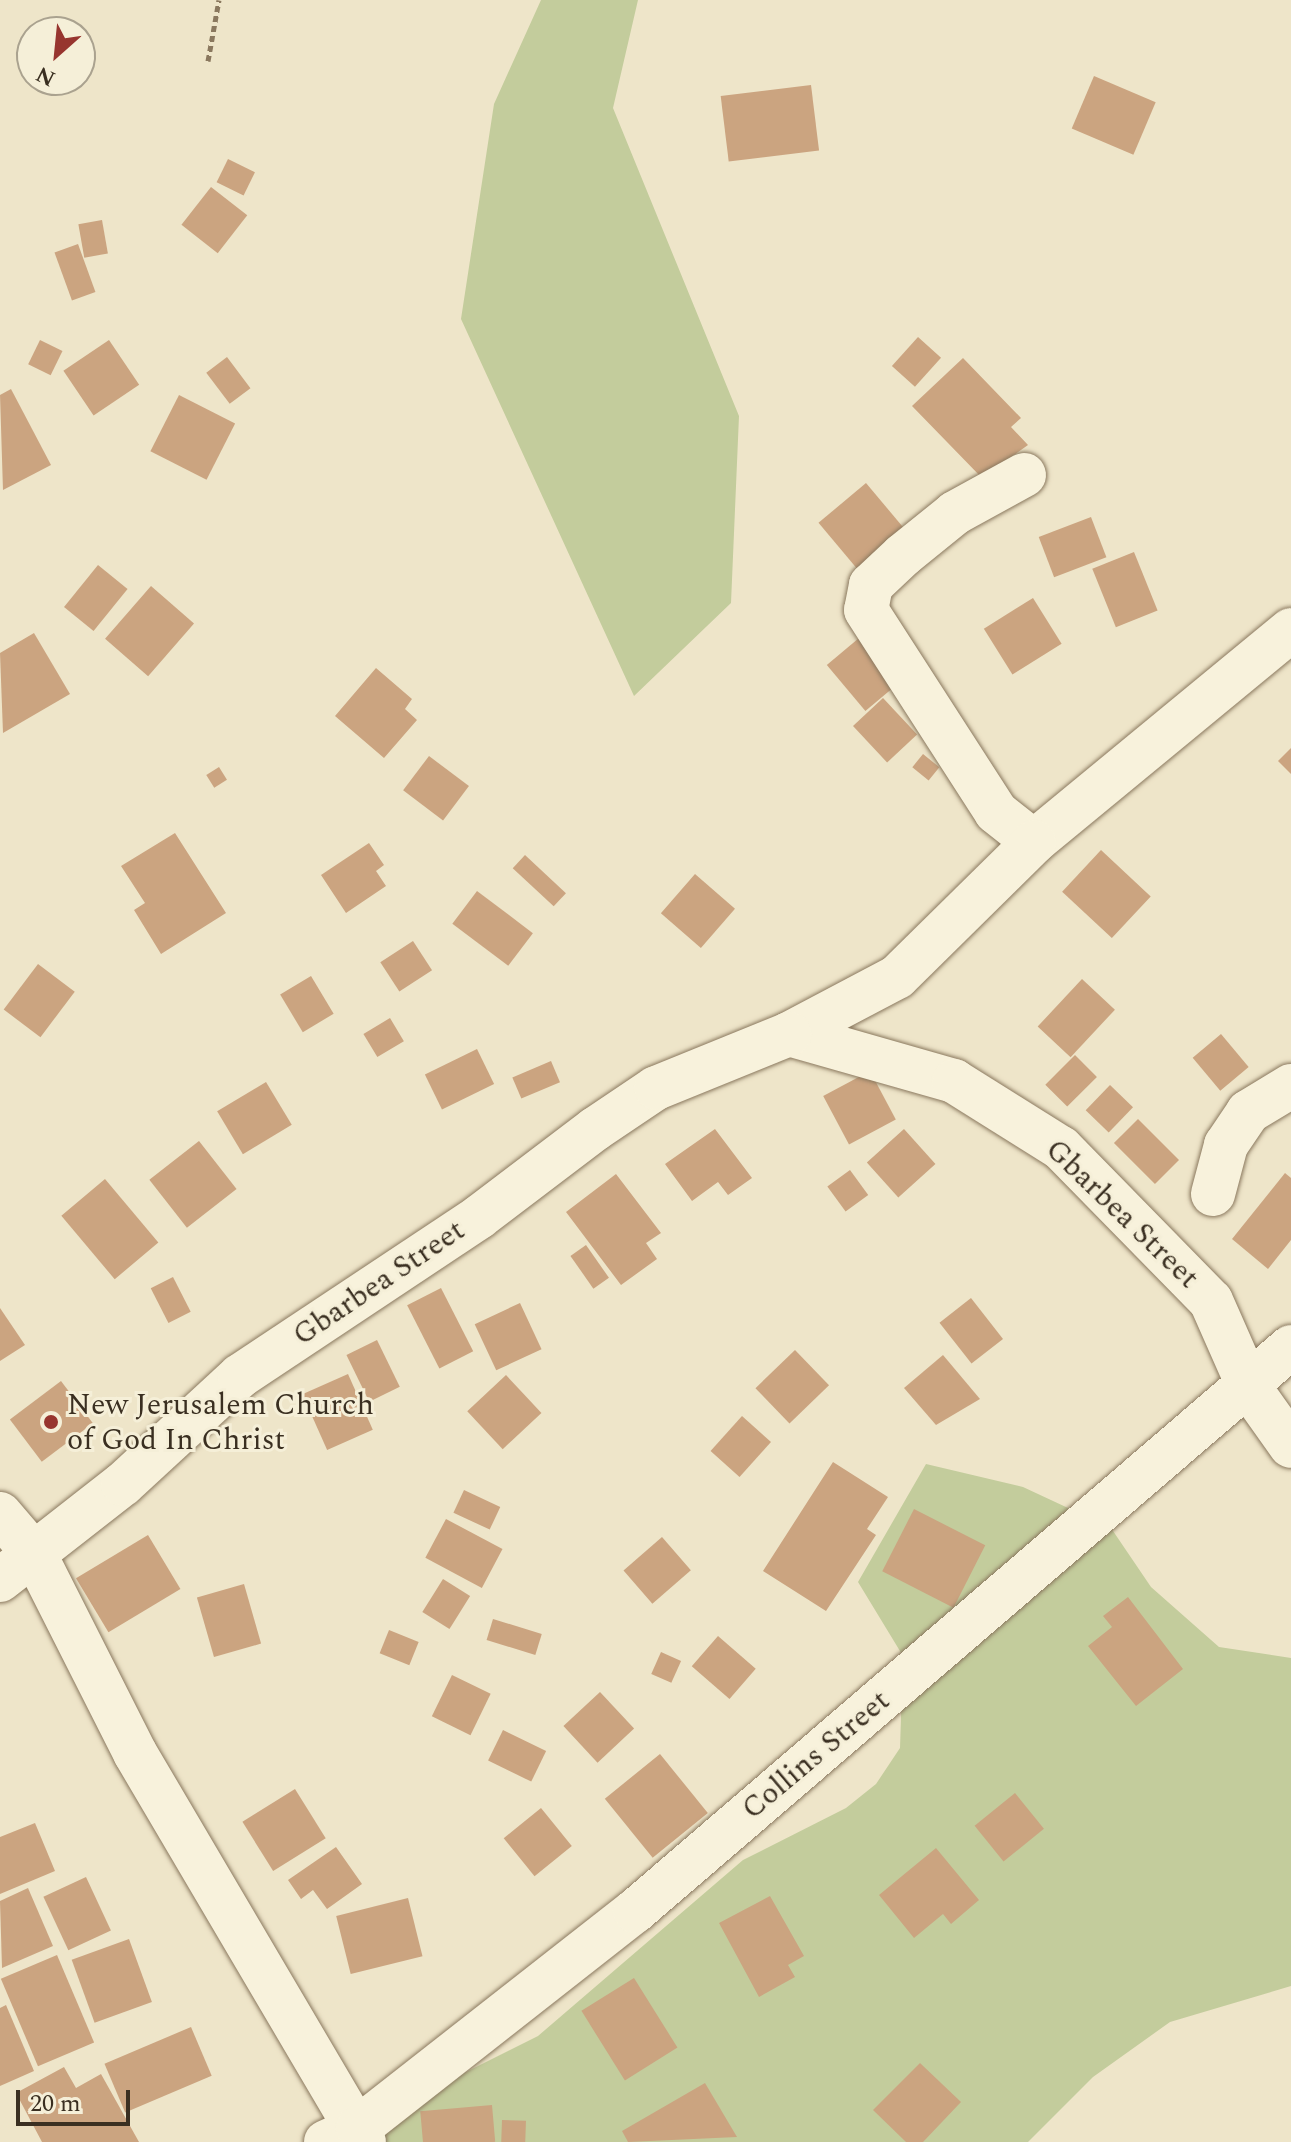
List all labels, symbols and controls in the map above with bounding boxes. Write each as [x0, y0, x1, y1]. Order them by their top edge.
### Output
north arrow [16, 16, 96, 96]
text: N [30, 57, 61, 95]
street label: Gbarbea Street [1038, 1132, 1206, 1296]
street label: Gbarbea Street [286, 1212, 472, 1354]
place label: New Jerusalem Church of God In Christ [67, 1387, 374, 1458]
marker: New Jerusalem Church of God In Christ [42, 1413, 60, 1431]
street label: Collins Street [735, 1683, 897, 1827]
scale bar [20, 2074, 134, 2124]
text: 20 m [30, 2086, 81, 2122]

